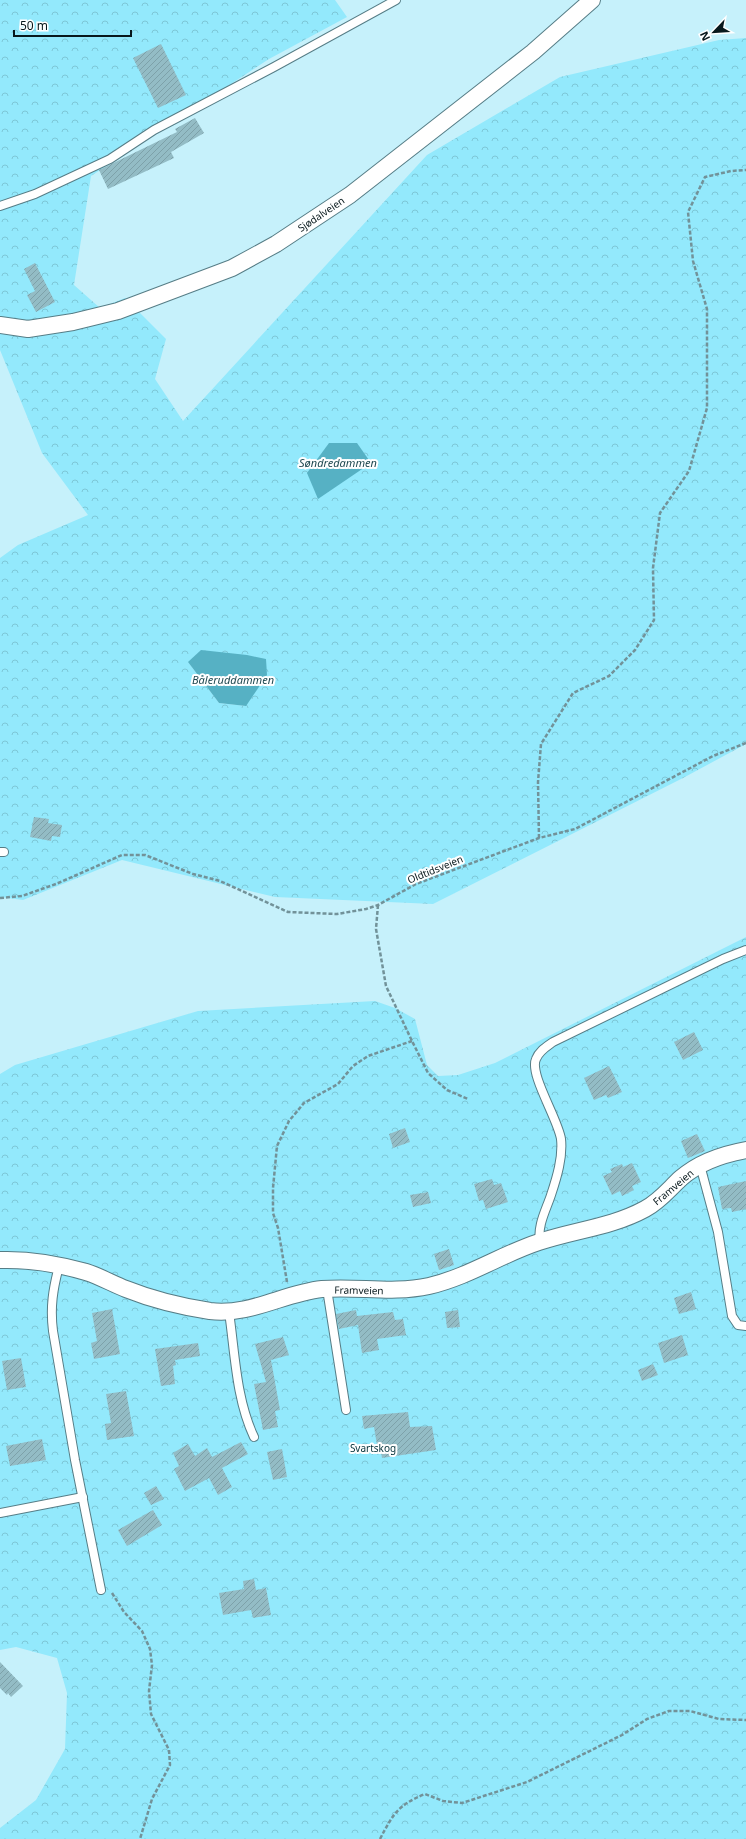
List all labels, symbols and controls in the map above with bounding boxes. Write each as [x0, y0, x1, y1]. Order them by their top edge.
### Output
scale bar [14, 12, 131, 38]
north arrow [694, 12, 734, 52]
text: 50 m [20, 17, 48, 34]
text: N [696, 29, 713, 44]
street label: Sjødalveien [295, 193, 347, 235]
water label: Søndredammen [299, 455, 377, 470]
water label: Båleruddammen [192, 672, 274, 687]
street label: Oldtidsveien [405, 851, 465, 887]
street label: Framveien [650, 1166, 696, 1208]
street label: Framveien [334, 1283, 384, 1297]
park label: Svartskog [350, 1441, 396, 1455]

